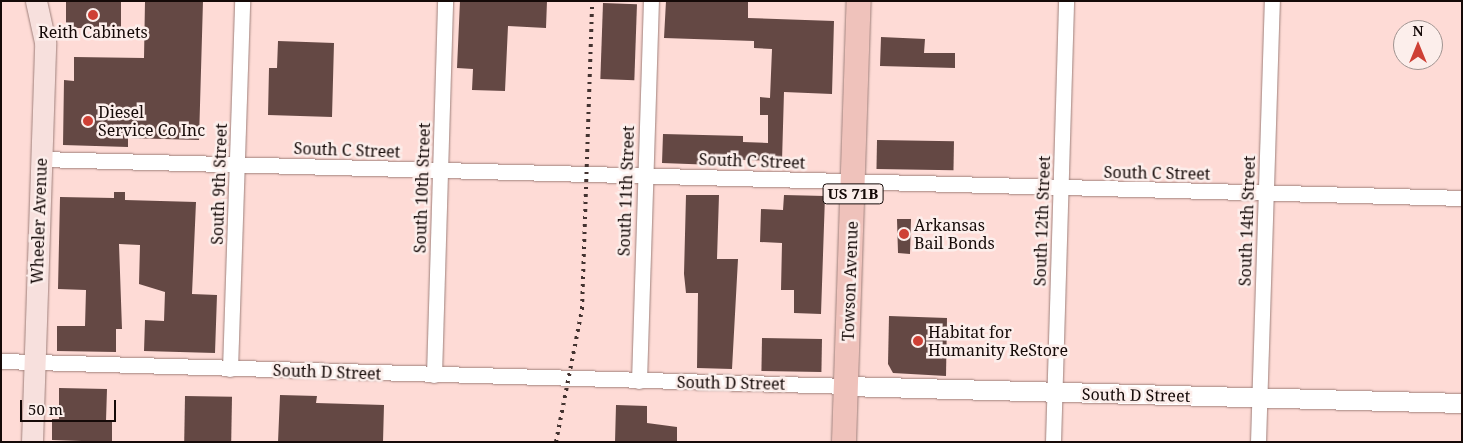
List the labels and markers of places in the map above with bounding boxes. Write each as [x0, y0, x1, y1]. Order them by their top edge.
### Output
marker: Reith Cabinets [87, 9, 99, 21]
place label: Reith Cabinets [38, 22, 148, 42]
place label: Diesel Service Co Inc [98, 102, 205, 140]
marker: Diesel Service Co Inc [82, 115, 94, 127]
place label: Arkansas Bail Bonds [914, 215, 995, 253]
marker: Arkansas Bail Bonds [898, 228, 910, 240]
place label: Habitat for Humanity ReStore [928, 322, 1068, 360]
marker: Habitat for Humanity ReStore [912, 335, 924, 347]

